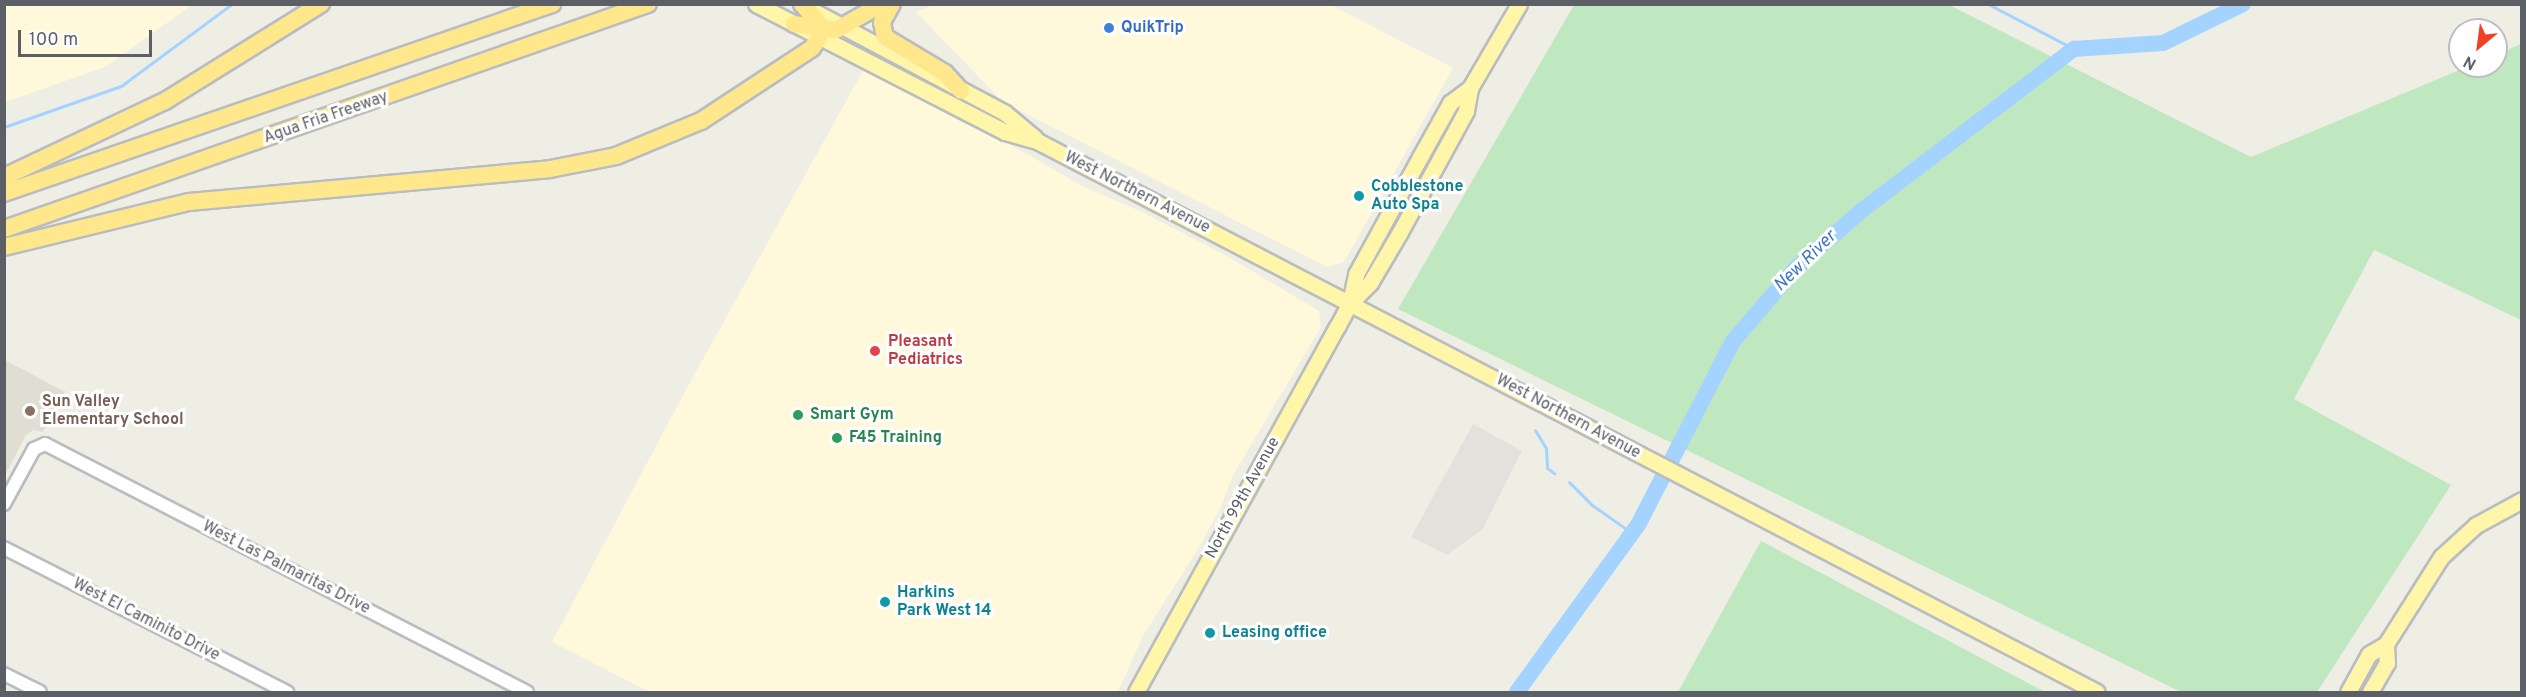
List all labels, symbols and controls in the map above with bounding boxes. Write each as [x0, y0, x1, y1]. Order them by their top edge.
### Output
scale bar [21, 18, 154, 56]
place label: QuikTrip [1121, 18, 1184, 38]
north arrow [2448, 18, 2508, 78]
marker: QuikTrip [1102, 21, 1116, 35]
text: 100 m [29, 29, 78, 52]
text: N [2460, 50, 2480, 74]
street label: Agua Fria Freeway [261, 88, 391, 148]
street label: West Northern Avenue [1061, 148, 1213, 238]
place label: Cobblestone Auto Spa [1371, 177, 1463, 215]
marker: Cobblestone Auto Spa [1352, 189, 1366, 203]
water label: New River [1770, 227, 1842, 297]
place label: Pleasant Pediatrics [888, 332, 963, 370]
marker: Pleasant Pediatrics [866, 342, 884, 360]
street label: West Northern Avenue [1492, 371, 1644, 463]
place label: Sun Valley Elementary School [42, 392, 184, 430]
marker: Sun Valley Elementary School [23, 404, 37, 418]
place label: Smart Gym [810, 405, 894, 425]
marker: Smart Gym [791, 408, 805, 422]
place label: F45 Training [849, 428, 942, 448]
marker: F45 Training [830, 431, 844, 445]
street label: North 99th Avenue [1202, 434, 1284, 562]
street label: West Las Palmaritas Drive [199, 517, 373, 619]
street label: West El Caminito Drive [69, 575, 223, 665]
place label: Harkins Park West 14 [897, 583, 992, 621]
marker: Harkins Park West 14 [878, 595, 892, 609]
place label: Leasing office [1222, 623, 1327, 643]
marker: Leasing office [1203, 626, 1217, 640]

